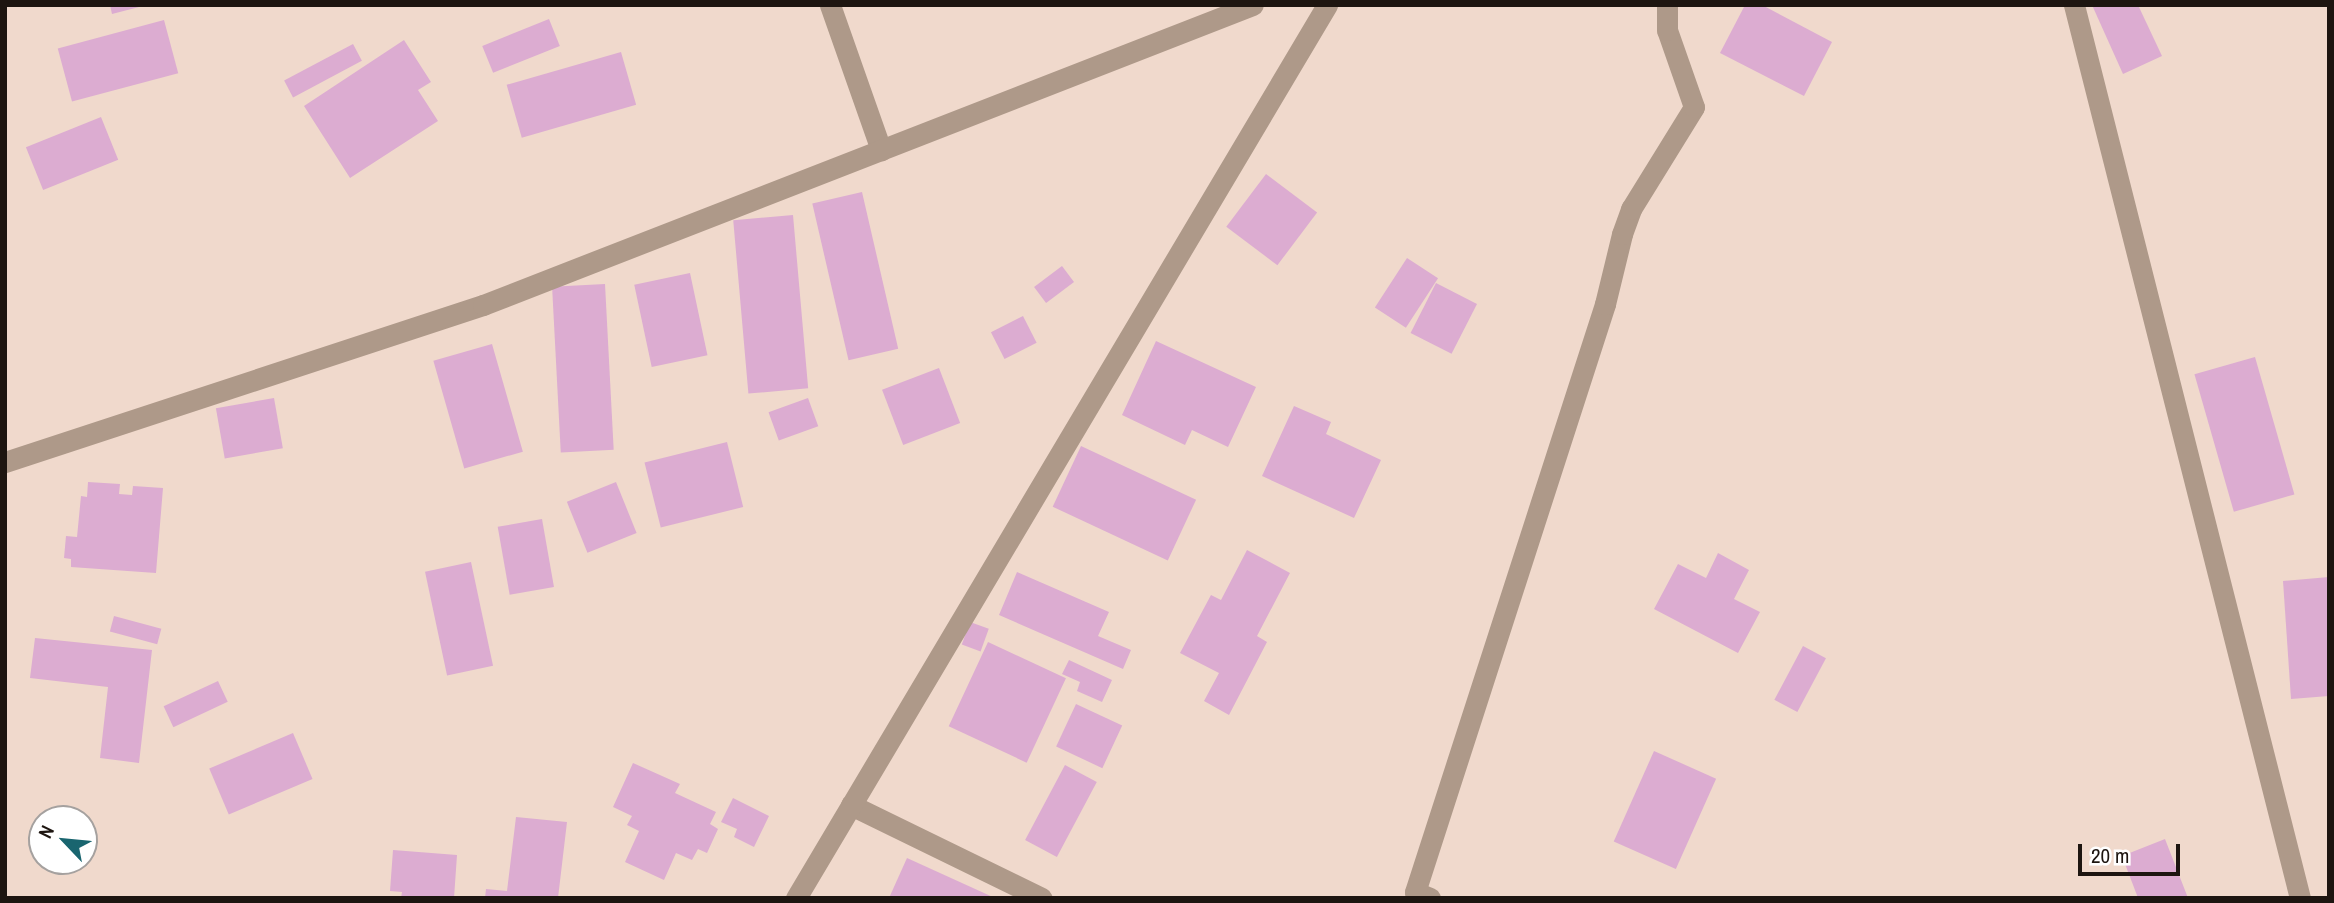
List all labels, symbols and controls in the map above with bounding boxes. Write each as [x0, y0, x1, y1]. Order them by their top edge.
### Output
north arrow [28, 805, 98, 875]
text: N [32, 821, 60, 842]
scale bar [2082, 830, 2184, 874]
text: 20 m [2091, 841, 2129, 870]

